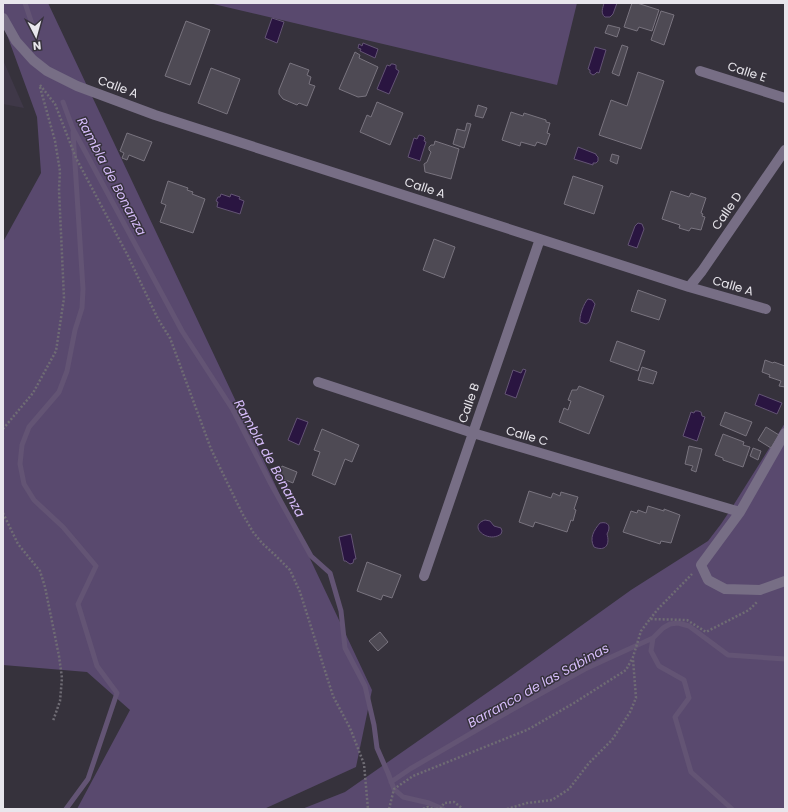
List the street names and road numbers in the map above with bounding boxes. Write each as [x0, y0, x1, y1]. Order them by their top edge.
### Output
street label: Calle E [725, 57, 769, 86]
street label: Calle A [96, 71, 141, 102]
street label: Calle A [403, 173, 448, 202]
street label: Calle D [707, 188, 746, 233]
street label: Calle A [711, 272, 756, 299]
street label: Calle B [454, 381, 483, 425]
street label: Calle C [504, 421, 550, 450]

